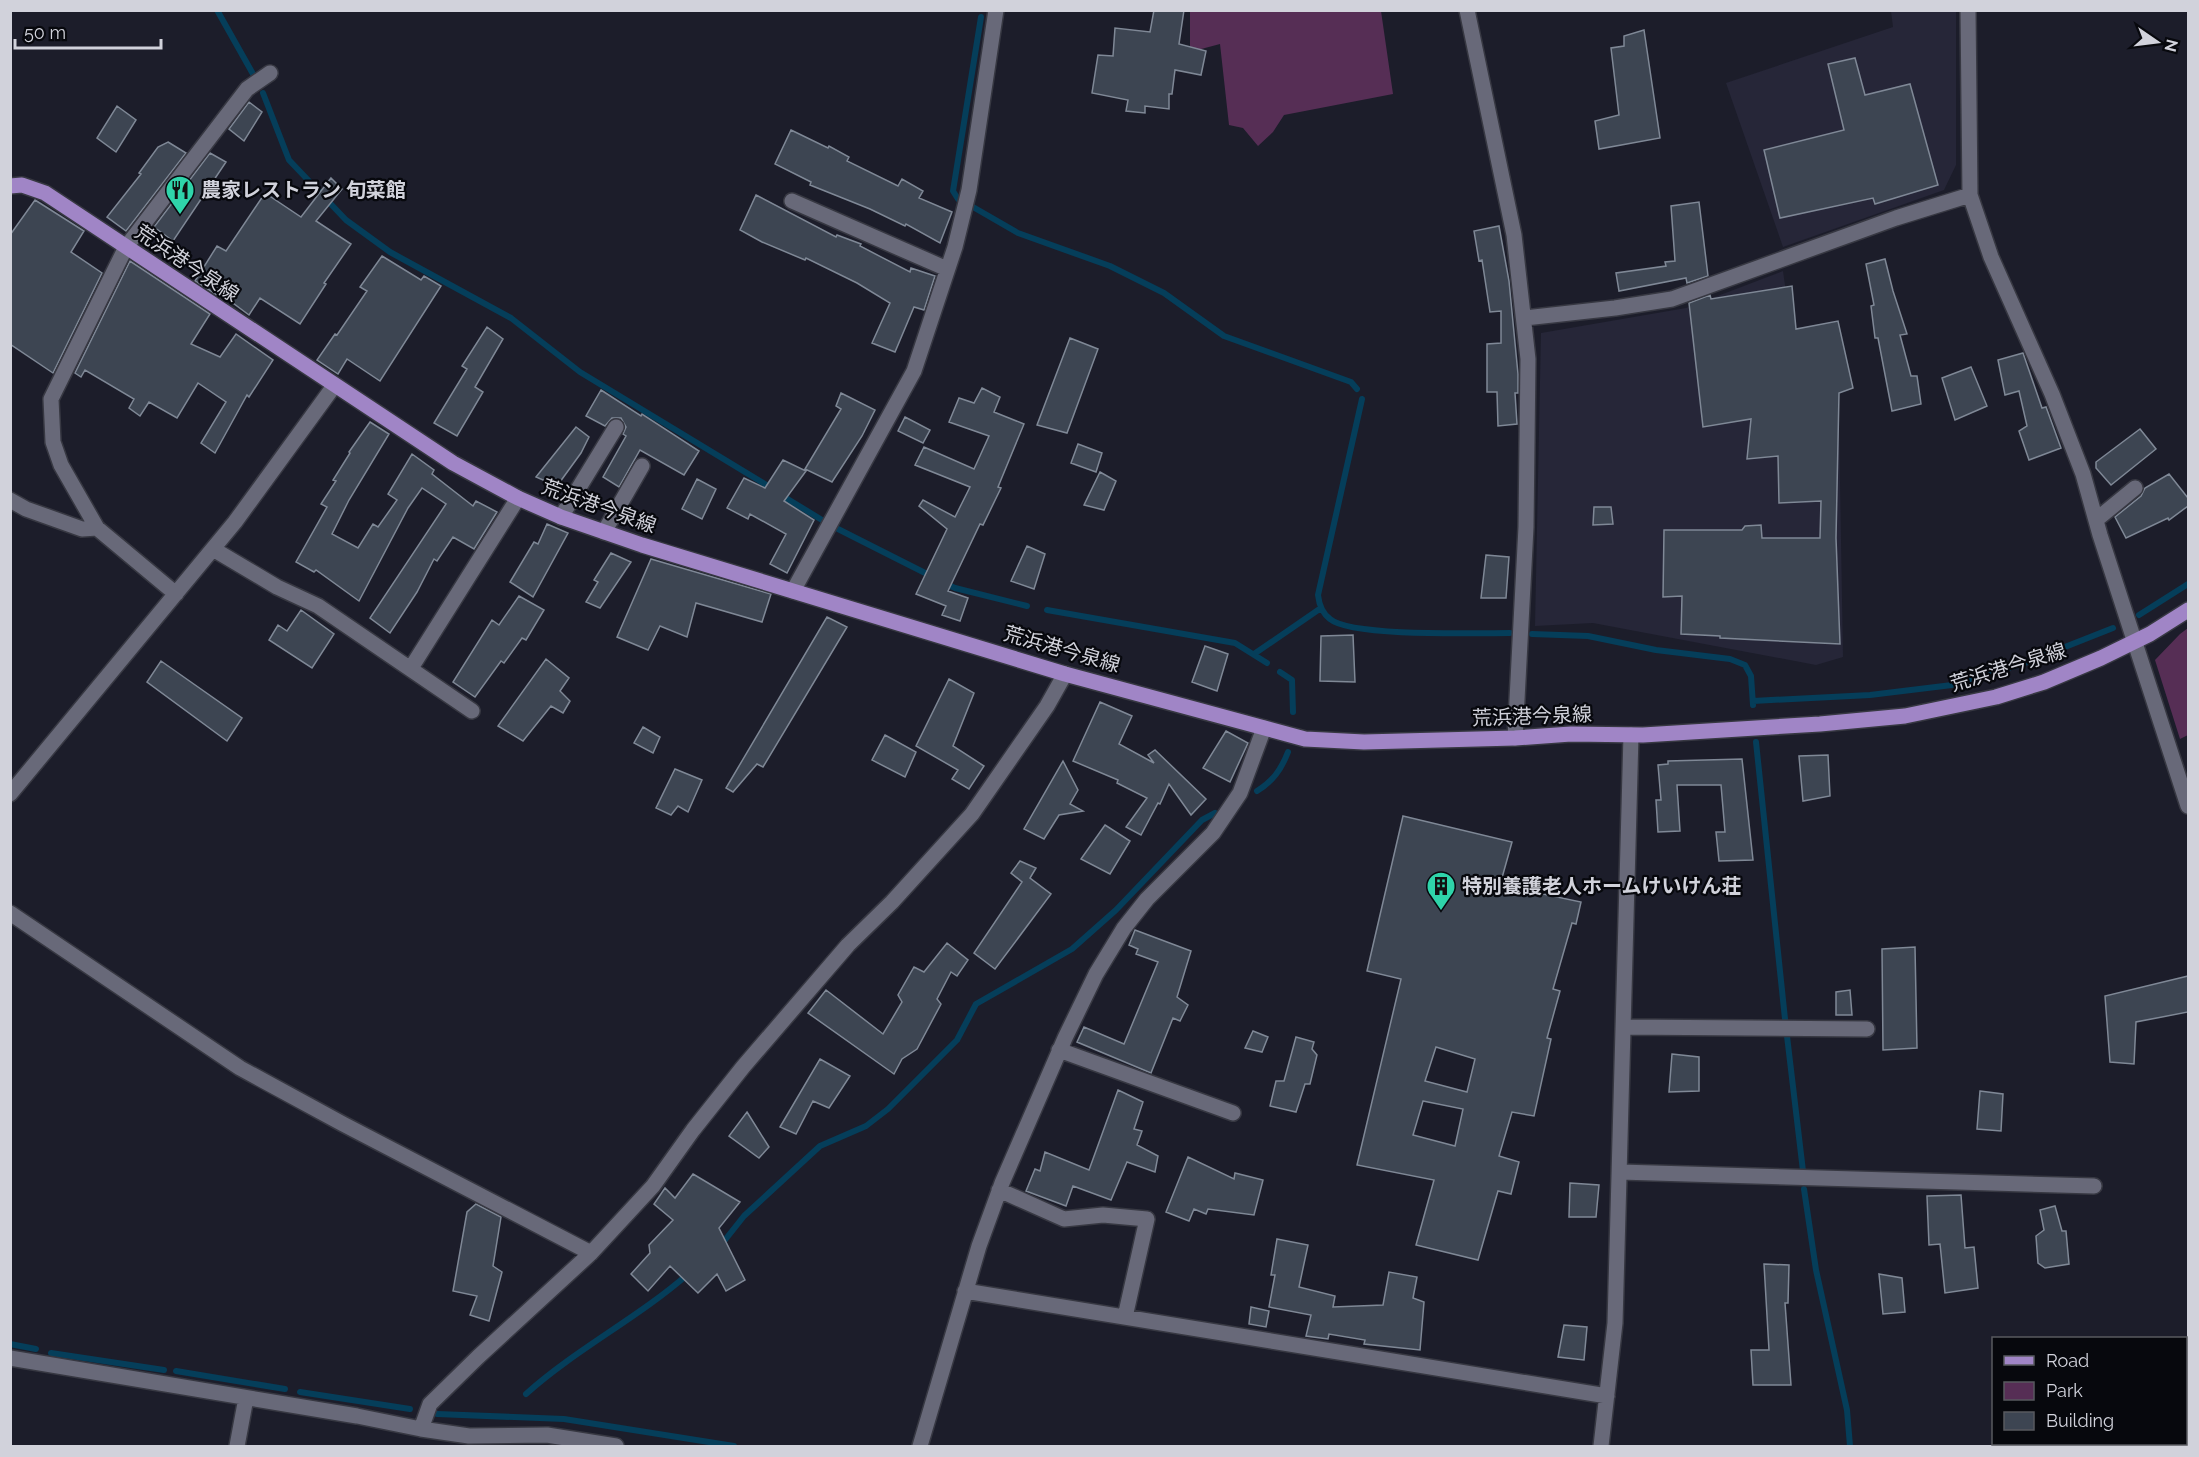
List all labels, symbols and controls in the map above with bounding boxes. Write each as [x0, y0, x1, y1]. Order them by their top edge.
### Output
scale bar [15, 12, 160, 50]
north arrow [2127, 12, 2187, 72]
text: 50 m [24, 22, 66, 43]
text: N [2160, 37, 2182, 54]
restaurant icon: 農家レストラン 旬菜館 [164, 174, 196, 216]
place label: 農家レストラン 旬菜館 [201, 178, 406, 202]
street label: 荒浜港今泉線 [131, 219, 243, 307]
street label: 荒浜港今泉線 [539, 474, 659, 538]
street label: 荒浜港今泉線 [1001, 621, 1123, 677]
street label: 荒浜港今泉線 [1947, 638, 2069, 696]
street label: 荒浜港今泉線 [1472, 702, 1592, 730]
building icon: 特別養護老人ホームけいけん荘 [1425, 870, 1457, 912]
place label: 特別養護老人ホームけいけん荘 [1462, 874, 1741, 898]
legend [1992, 1337, 2187, 1445]
text: Road [2046, 1350, 2089, 1371]
text: Park [2046, 1380, 2083, 1401]
text: Building [2046, 1410, 2114, 1431]

